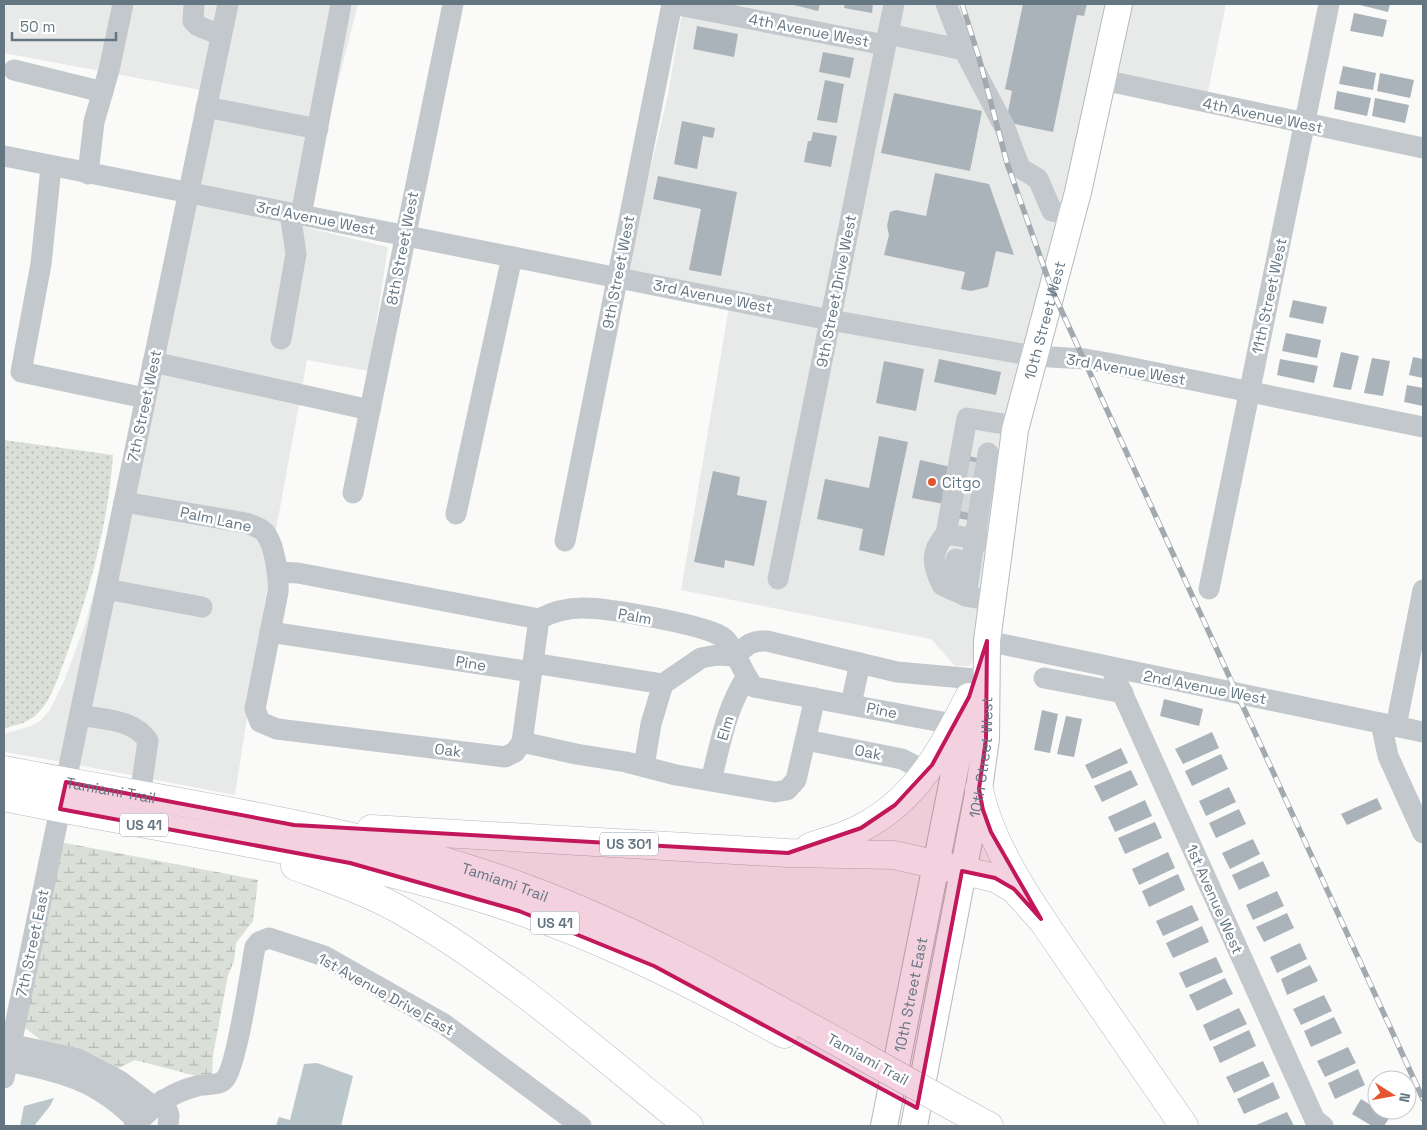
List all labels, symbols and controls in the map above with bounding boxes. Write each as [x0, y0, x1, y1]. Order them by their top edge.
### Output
street label: 4th Avenue West [747, 9, 871, 51]
scale bar [12, 10, 116, 42]
text: 50 m [20, 17, 55, 36]
street label: 4th Avenue West [1201, 93, 1325, 137]
street label: 8th Street West [382, 189, 422, 306]
street label: 3rd Avenue West [255, 197, 377, 239]
street label: 9th Street Drive West [812, 213, 860, 369]
street label: 9th Street West [598, 214, 638, 330]
street label: 11th Street West [1247, 236, 1291, 356]
street label: 10th Street West [1019, 259, 1069, 382]
street label: 3rd Avenue West [652, 275, 774, 317]
street label: 7th Street West [123, 348, 165, 464]
street label: 3rd Avenue West [1065, 349, 1187, 389]
place label: Citgo [942, 473, 981, 492]
marker: Citgo [926, 476, 938, 488]
street label: Palm Lane [178, 502, 254, 536]
street label: Palm [617, 604, 653, 628]
street label: Pine [454, 651, 488, 675]
street label: 2nd Avenue West [1142, 666, 1268, 708]
street label: 10th Street West [964, 697, 996, 819]
street label: Pine [865, 698, 899, 722]
street label: Elm [712, 713, 738, 743]
street label: Oak [434, 739, 462, 761]
street label: Oak [853, 740, 883, 764]
street label: Tamiami Trail [65, 772, 157, 807]
road number: US 41 [120, 814, 168, 836]
road number: US 301 [600, 832, 658, 856]
street label: 1st Avenue West [1182, 841, 1248, 957]
street label: Tamiami Trail [459, 858, 551, 906]
street label: 7th Street East [11, 887, 53, 999]
road number: US 41 [531, 911, 579, 934]
street label: 10th Street East [889, 935, 931, 1054]
street label: 1st Avenue Drive East [315, 949, 458, 1039]
street label: Tamiami Trail [824, 1029, 912, 1089]
north arrow [1367, 1070, 1417, 1120]
text: N [1395, 1091, 1414, 1104]

